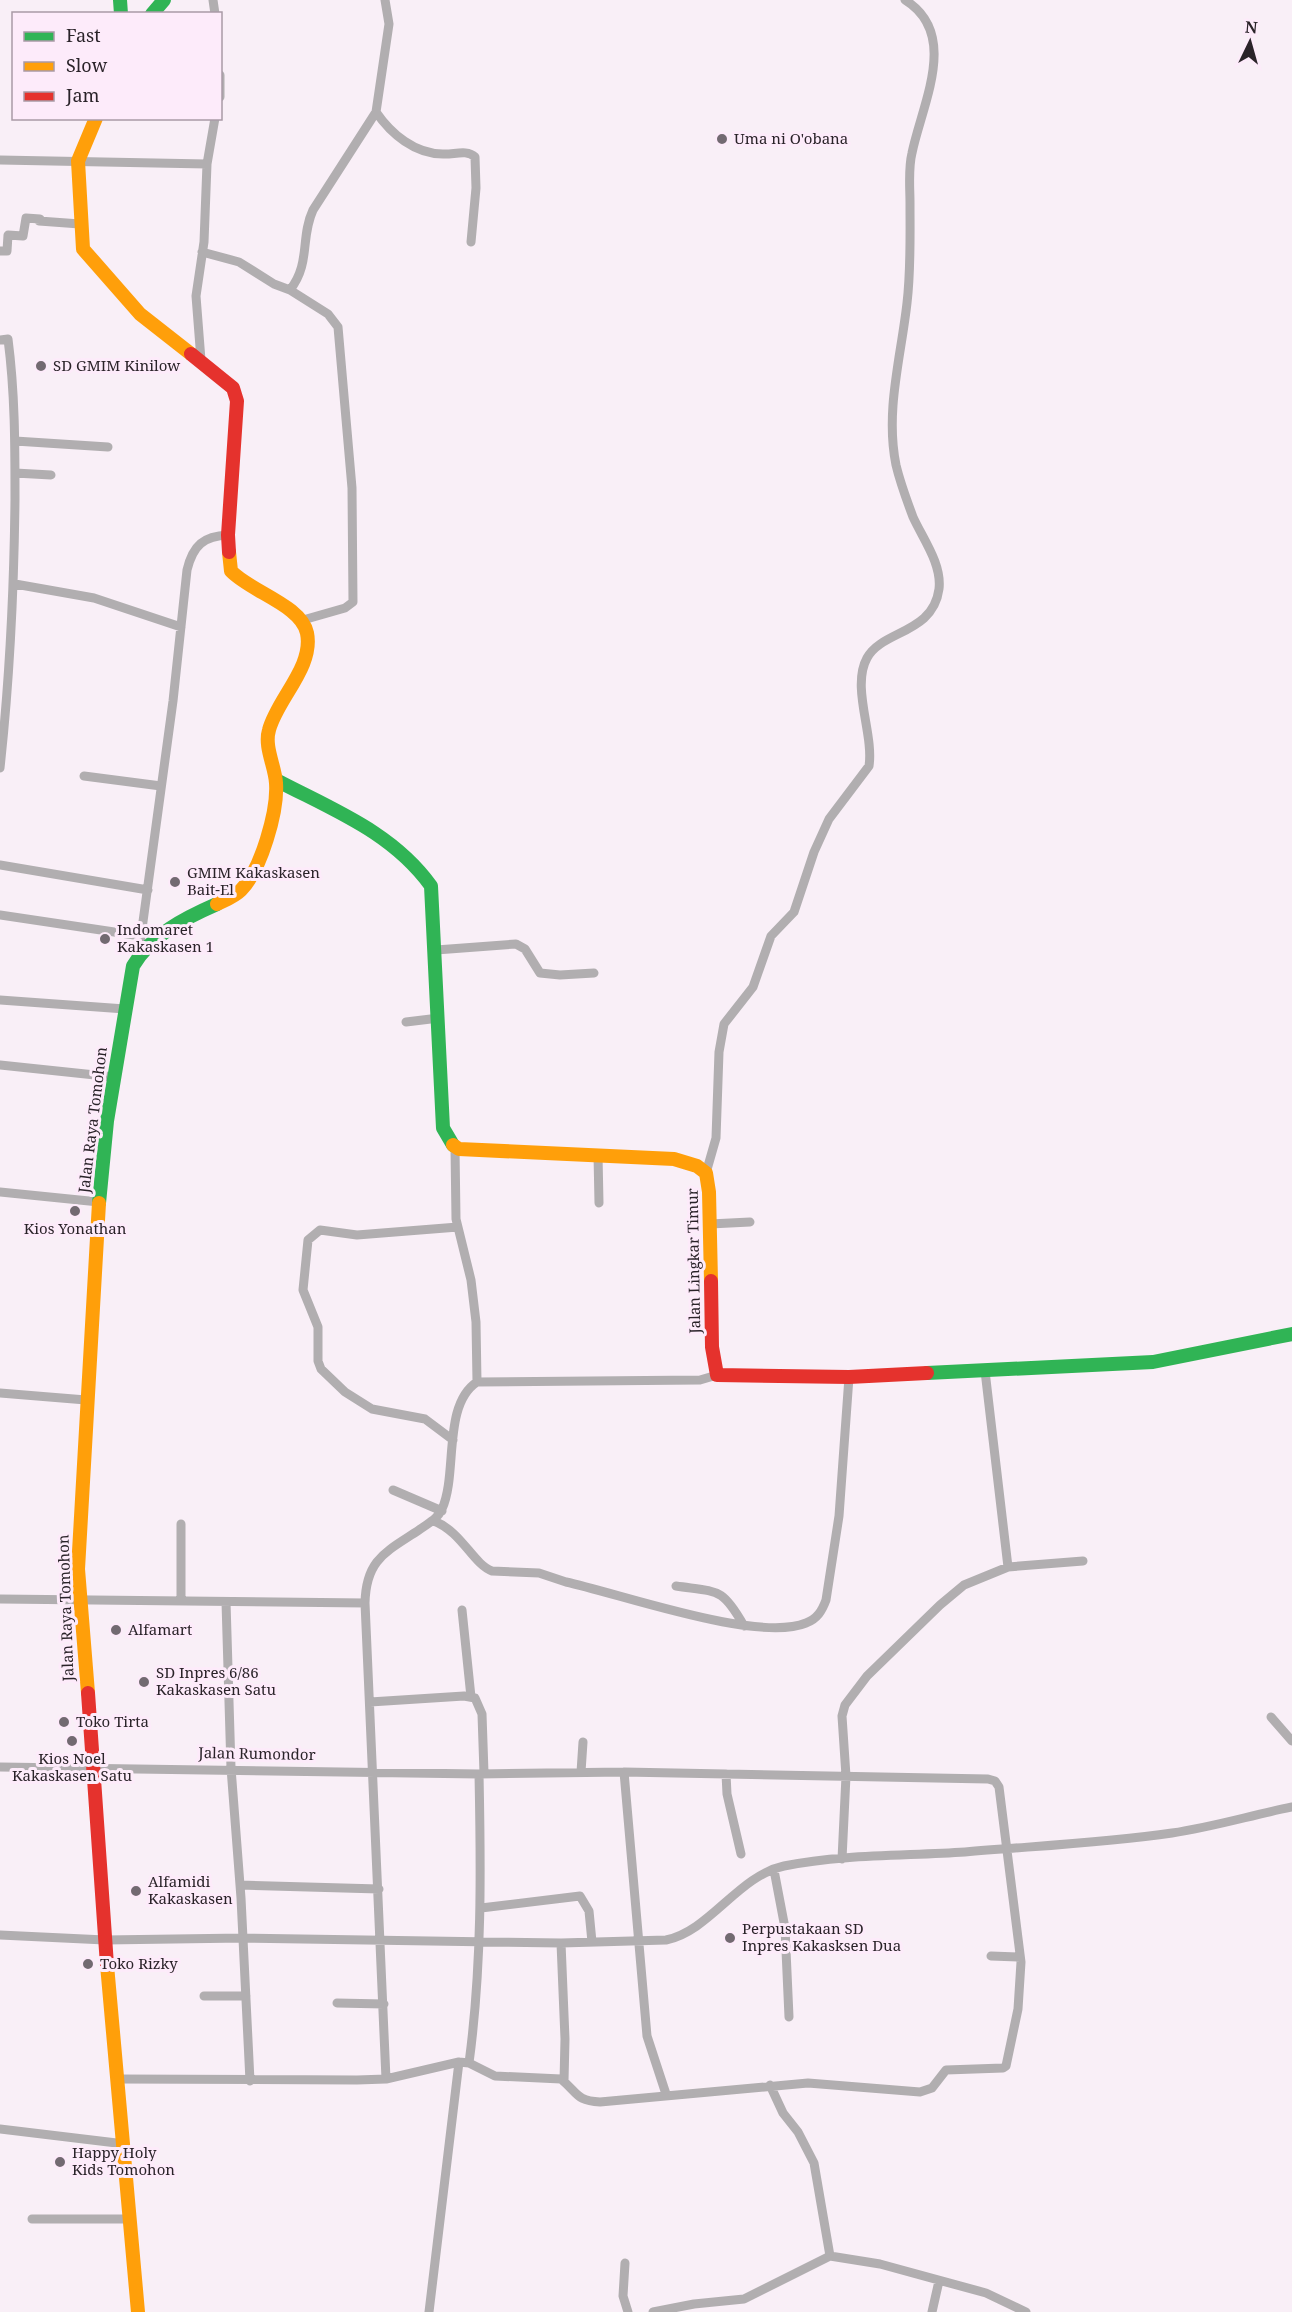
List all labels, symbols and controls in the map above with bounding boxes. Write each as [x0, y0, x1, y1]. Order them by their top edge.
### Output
legend [12, 12, 222, 120]
north arrow [1220, 12, 1280, 72]
text: N [1244, 16, 1259, 39]
text: Fast [66, 23, 101, 47]
text: Slow [66, 53, 108, 77]
text: Jam [65, 83, 100, 107]
place label: Uma ni O'obana [734, 128, 848, 148]
marker: Uma ni O'obana [715, 132, 729, 146]
place label: SD GMIM Kinilow [53, 355, 180, 375]
marker: SD GMIM Kinilow [34, 359, 48, 373]
place label: GMIM Kakaskasen Bait-El [187, 862, 320, 899]
marker: GMIM Kakaskasen Bait-El [168, 875, 182, 889]
place label: Indomaret Kakaskasen 1 [117, 919, 214, 956]
marker: Indomaret Kakaskasen 1 [98, 932, 112, 946]
street label: Jalan Raya Tomohon [73, 1045, 111, 1195]
street label: Jalan Lingkar Timur [682, 1188, 704, 1335]
marker: Kios Yonathan [68, 1204, 82, 1218]
place label: Kios Yonathan [24, 1218, 127, 1238]
street label: Jalan Raya Tomohon [52, 1534, 78, 1683]
place label: Alfamart [128, 1619, 192, 1639]
marker: Alfamart [109, 1623, 123, 1637]
place label: SD Inpres 6/86 Kakaskasen Satu [156, 1662, 276, 1699]
marker: SD Inpres 6/86 Kakaskasen Satu [137, 1675, 151, 1689]
place label: Toko Tirta [76, 1711, 149, 1731]
marker: Toko Tirta [57, 1715, 71, 1729]
marker: Kios Noel Kakaskasen Satu [65, 1734, 79, 1748]
street label: Jalan Rumondor [197, 1742, 316, 1764]
place label: Kios Noel Kakaskasen Satu [12, 1748, 132, 1785]
place label: Alfamidi Kakaskasen [148, 1871, 233, 1908]
marker: Alfamidi Kakaskasen [129, 1884, 143, 1898]
place label: Perpustakaan SD Inpres Kakasksen Dua [742, 1918, 901, 1955]
marker: Perpustakaan SD Inpres Kakasksen Dua [723, 1931, 737, 1945]
place label: Toko Rizky [100, 1953, 178, 1973]
marker: Toko Rizky [81, 1957, 95, 1971]
place label: Happy Holy Kids Tomohon [72, 2142, 175, 2179]
marker: Happy Holy Kids Tomohon [53, 2155, 67, 2169]

